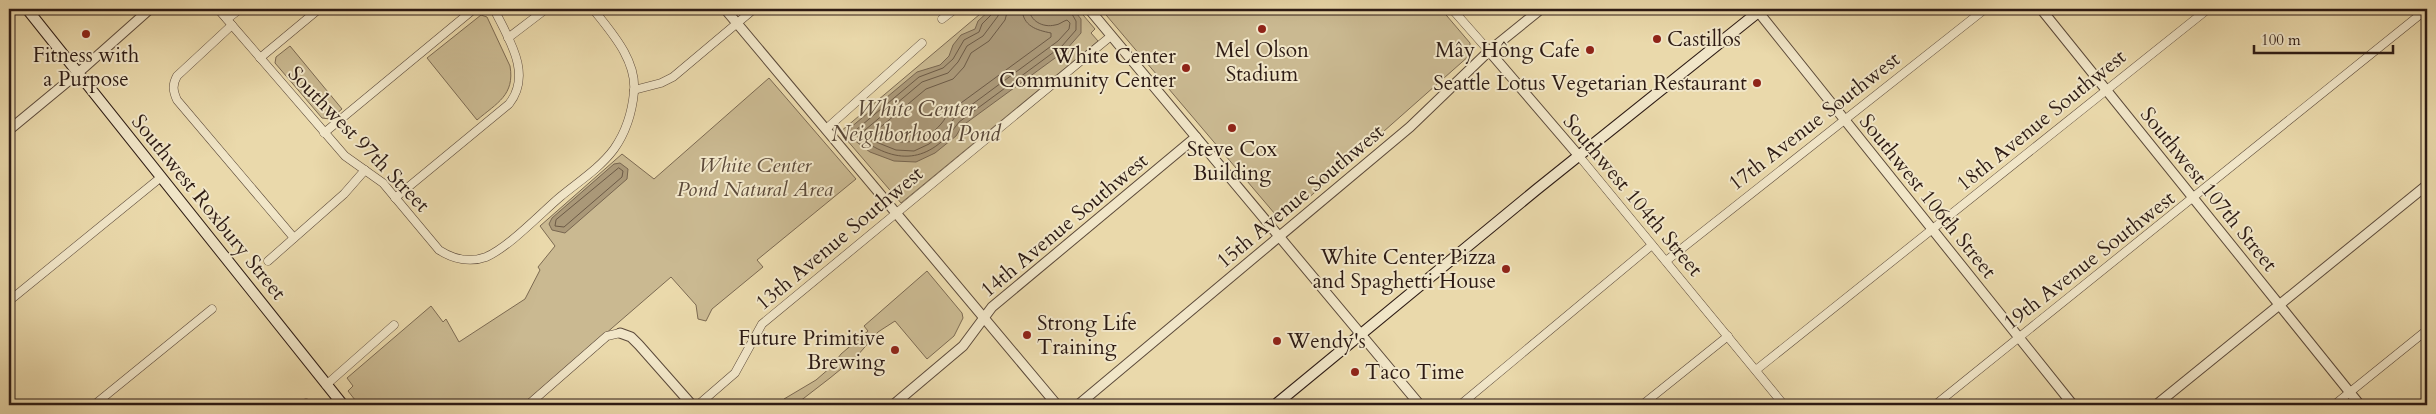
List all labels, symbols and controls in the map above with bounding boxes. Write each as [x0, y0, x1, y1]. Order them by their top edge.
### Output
scale bar [2254, 22, 2392, 54]
marker: Mel Olson Stadium [1256, 23, 1268, 35]
place label: Castillos [1667, 25, 1741, 54]
marker: Fitness with a Purpose [80, 28, 92, 40]
text: 100 m [2261, 30, 2301, 50]
marker: Castillos [1651, 33, 1663, 45]
place label: Mel Olson Stadium [1215, 36, 1309, 89]
place label: Mây Hông Cafe [1435, 36, 1580, 65]
place label: Fitness with a Purpose [33, 41, 140, 94]
place label: White Center Community Center [999, 42, 1176, 95]
street label: 18th Avenue Southwest [1950, 43, 2133, 198]
marker: Mây Hông Cafe [1584, 44, 1596, 56]
street label: 17th Avenue Southwest [1722, 45, 1907, 198]
street label: Southwest 97th Street [281, 60, 436, 219]
marker: White Center Community Center [1180, 62, 1192, 74]
place label: Seattle Lotus Vegetarian Restaurant [1433, 69, 1747, 98]
marker: Seattle Lotus Vegetarian Restaurant [1751, 77, 1763, 89]
water label: White Center Neighborhood Pond [831, 94, 1002, 149]
street label: Southwest 107th Street [2133, 101, 2284, 278]
street label: Southwest Roxbury Street [125, 108, 293, 307]
street label: Southwest 104th Street [1556, 108, 1709, 283]
street label: Southwest 106th Street [1852, 108, 2003, 285]
street label: 15th Avenue Southwest [1210, 117, 1391, 275]
marker: Steve Cox Building [1226, 122, 1238, 134]
place label: Steve Cox Building [1187, 135, 1278, 188]
street label: 14th Avenue Southwest [974, 146, 1155, 304]
park label: White Center Pond Natural Area [677, 151, 833, 204]
street label: 13th Avenue Southwest [749, 159, 930, 317]
street label: 19th Avenue Southwest [1997, 184, 2182, 337]
place label: White Center Pizza and Spaghetti House [1313, 243, 1496, 296]
marker: White Center Pizza and Spaghetti House [1500, 263, 1512, 275]
place label: Strong Life Training [1037, 309, 1137, 362]
place label: Future Primitive Brewing [738, 324, 885, 377]
place label: Wendy's [1286, 327, 1366, 356]
marker: Strong Life Training [1021, 329, 1033, 341]
marker: Wendy's [1271, 335, 1283, 347]
marker: Future Primitive Brewing [889, 344, 901, 356]
place label: Taco Time [1365, 358, 1465, 387]
marker: Taco Time [1349, 366, 1361, 378]

